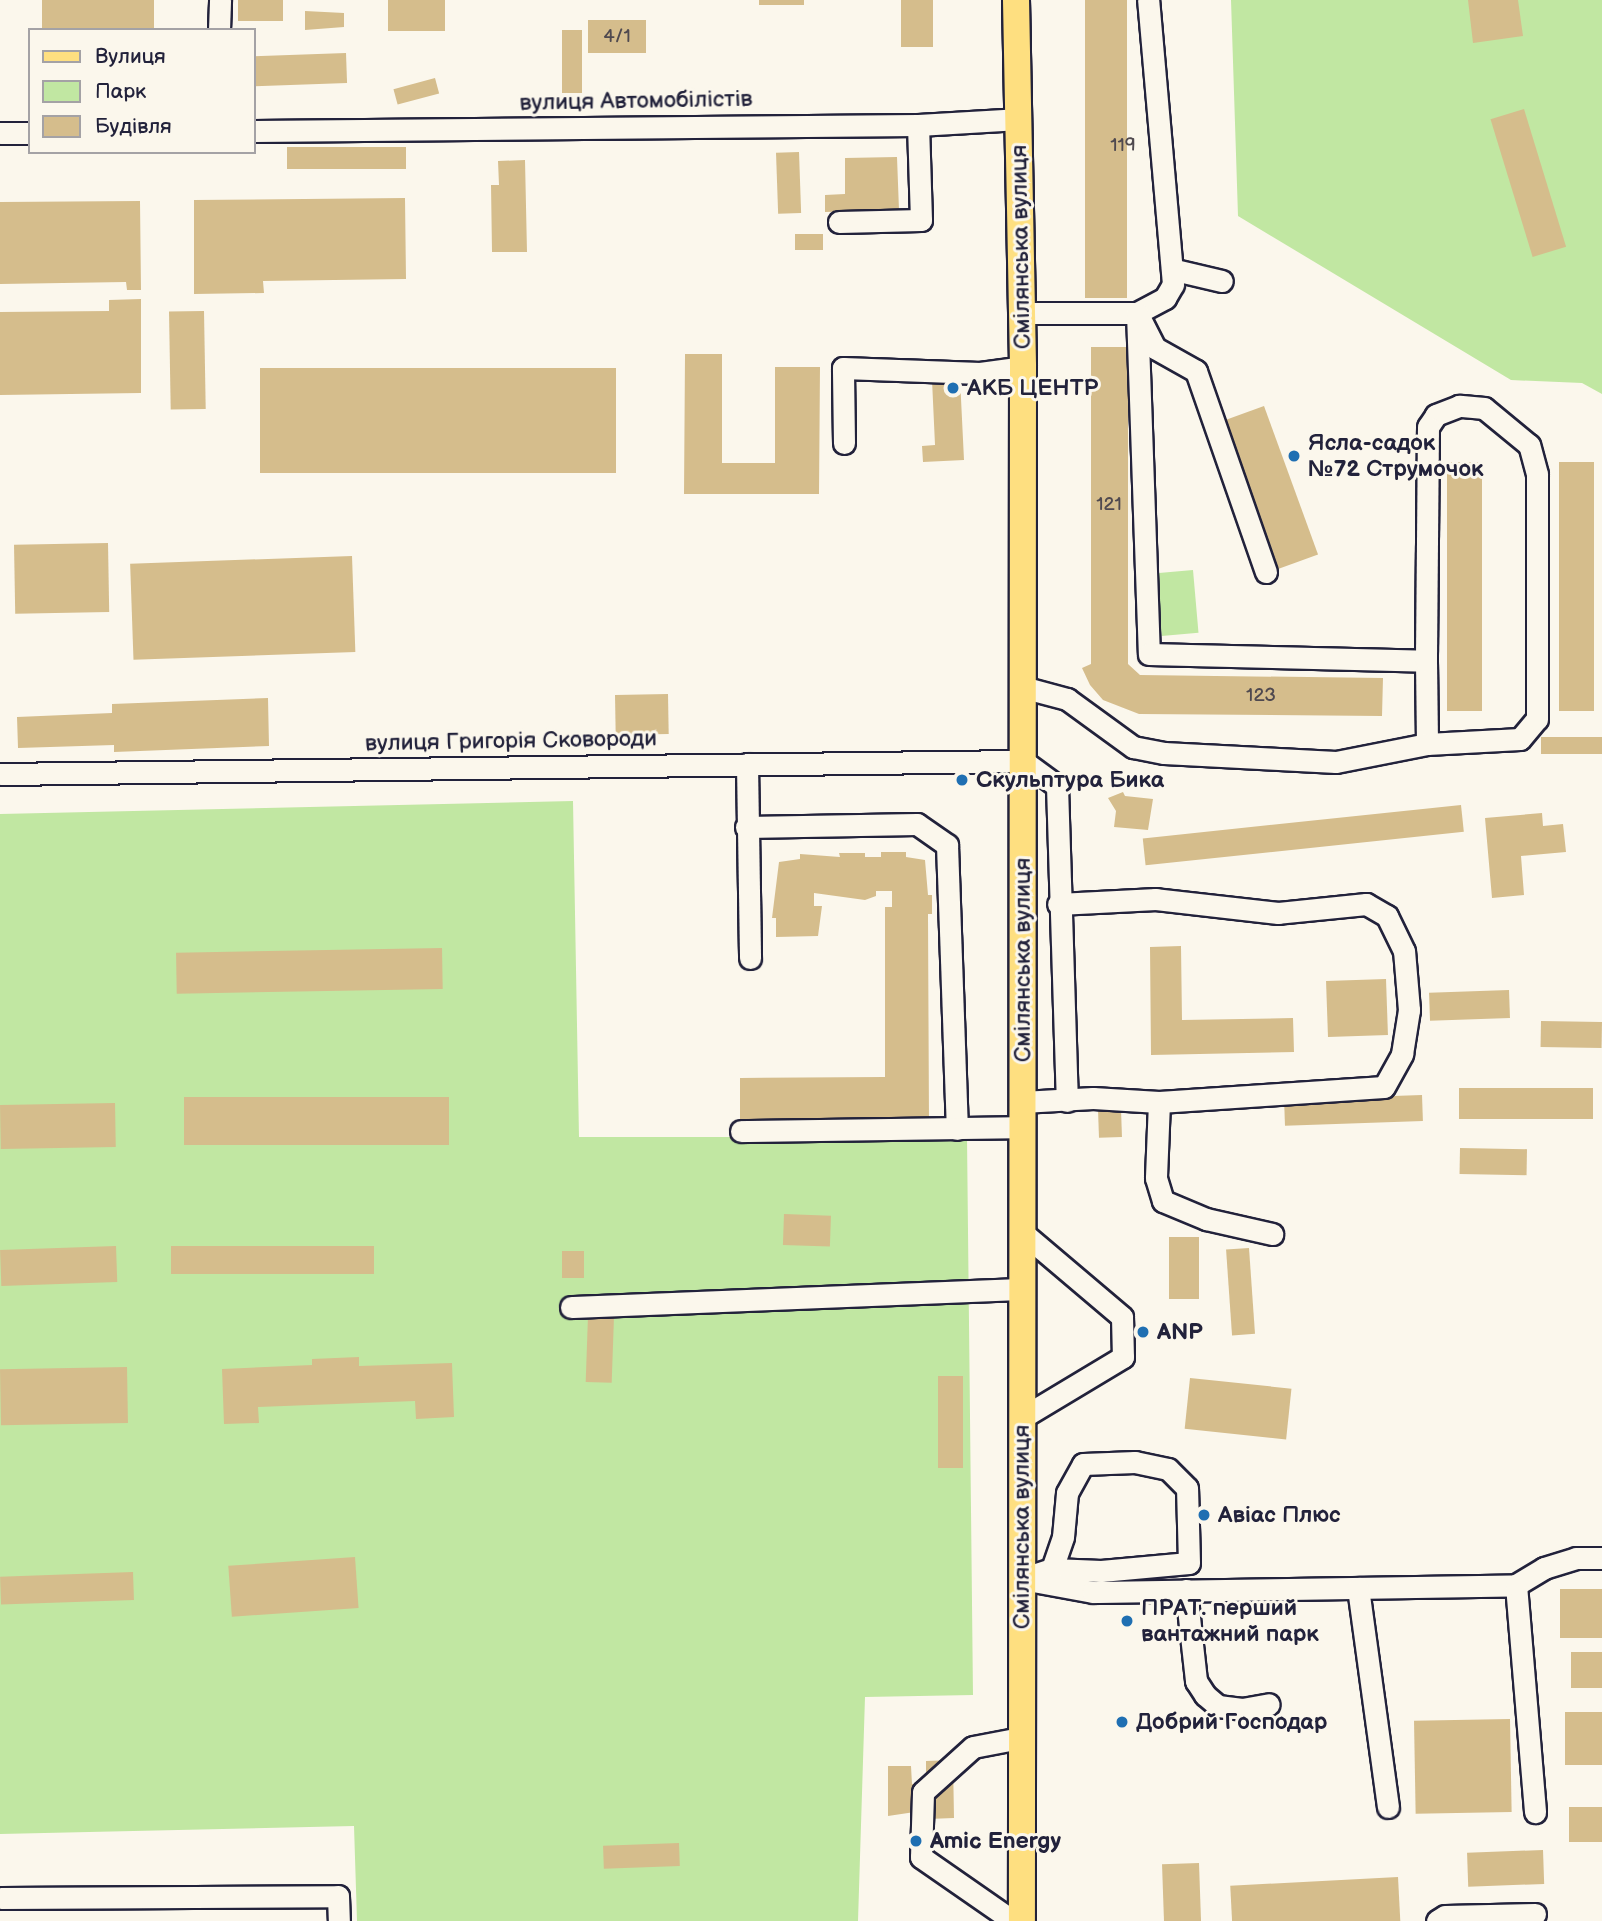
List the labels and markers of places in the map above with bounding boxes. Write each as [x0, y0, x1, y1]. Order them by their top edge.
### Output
place label: АКБ ЦЕНТР [967, 374, 1098, 402]
marker: АКБ ЦЕНТР [945, 380, 961, 396]
place label: Ясла-садок №72 Струмочок [1308, 429, 1483, 483]
marker: Ясла-садок №72 Струмочок [1286, 448, 1302, 464]
place label: Cкульптура Бика [976, 766, 1164, 794]
marker: Cкульптура Бика [954, 772, 970, 788]
place label: ANP [1157, 1318, 1203, 1346]
marker: ANP [1135, 1324, 1151, 1340]
place label: Авіас Плюс [1218, 1501, 1341, 1529]
marker: Авіас Плюс [1196, 1507, 1212, 1523]
place label: ПРАТ. перший вантажний парк [1141, 1594, 1319, 1648]
marker: ПРАТ. перший вантажний парк [1119, 1613, 1135, 1629]
place label: Добрий Господар [1136, 1708, 1327, 1736]
marker: Добрий Господар [1114, 1714, 1130, 1730]
place label: Amic Energy [930, 1827, 1061, 1855]
marker: Amic Energy [908, 1833, 924, 1849]

